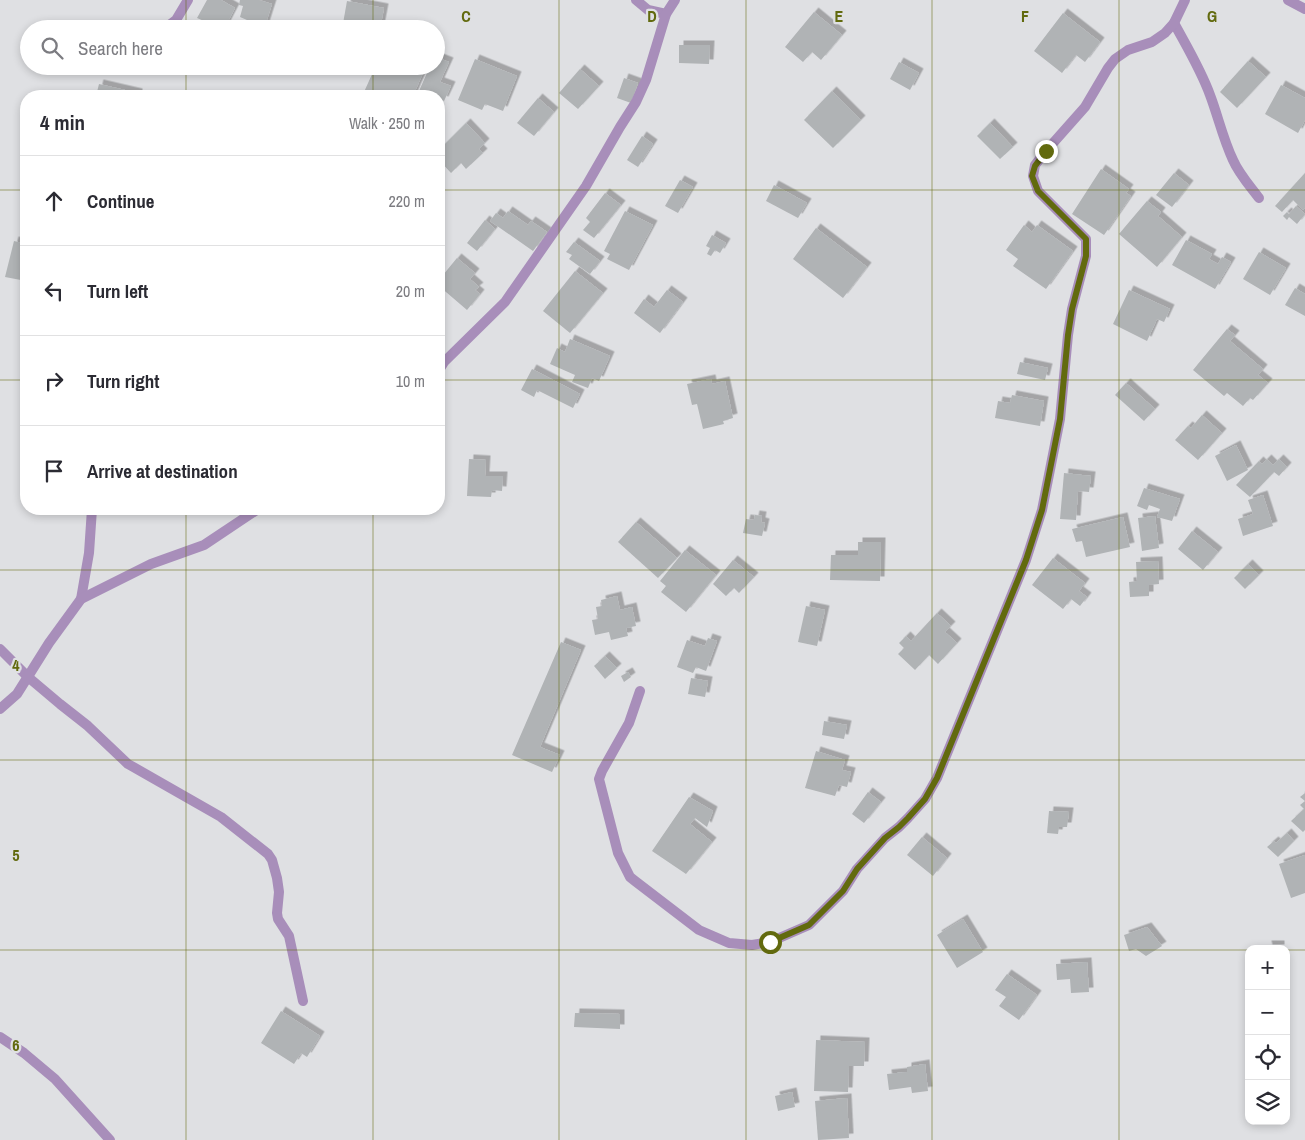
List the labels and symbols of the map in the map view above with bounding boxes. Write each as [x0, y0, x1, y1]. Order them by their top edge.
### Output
text: C [461, 5, 471, 27]
text: D [647, 5, 657, 27]
text: E [835, 5, 844, 27]
text: F [1021, 5, 1029, 27]
text: G [1207, 5, 1217, 27]
route end [1035, 140, 1058, 163]
text: 4 [12, 654, 20, 676]
text: 5 [12, 844, 20, 866]
route start [759, 931, 782, 954]
text: 6 [12, 1034, 20, 1056]

